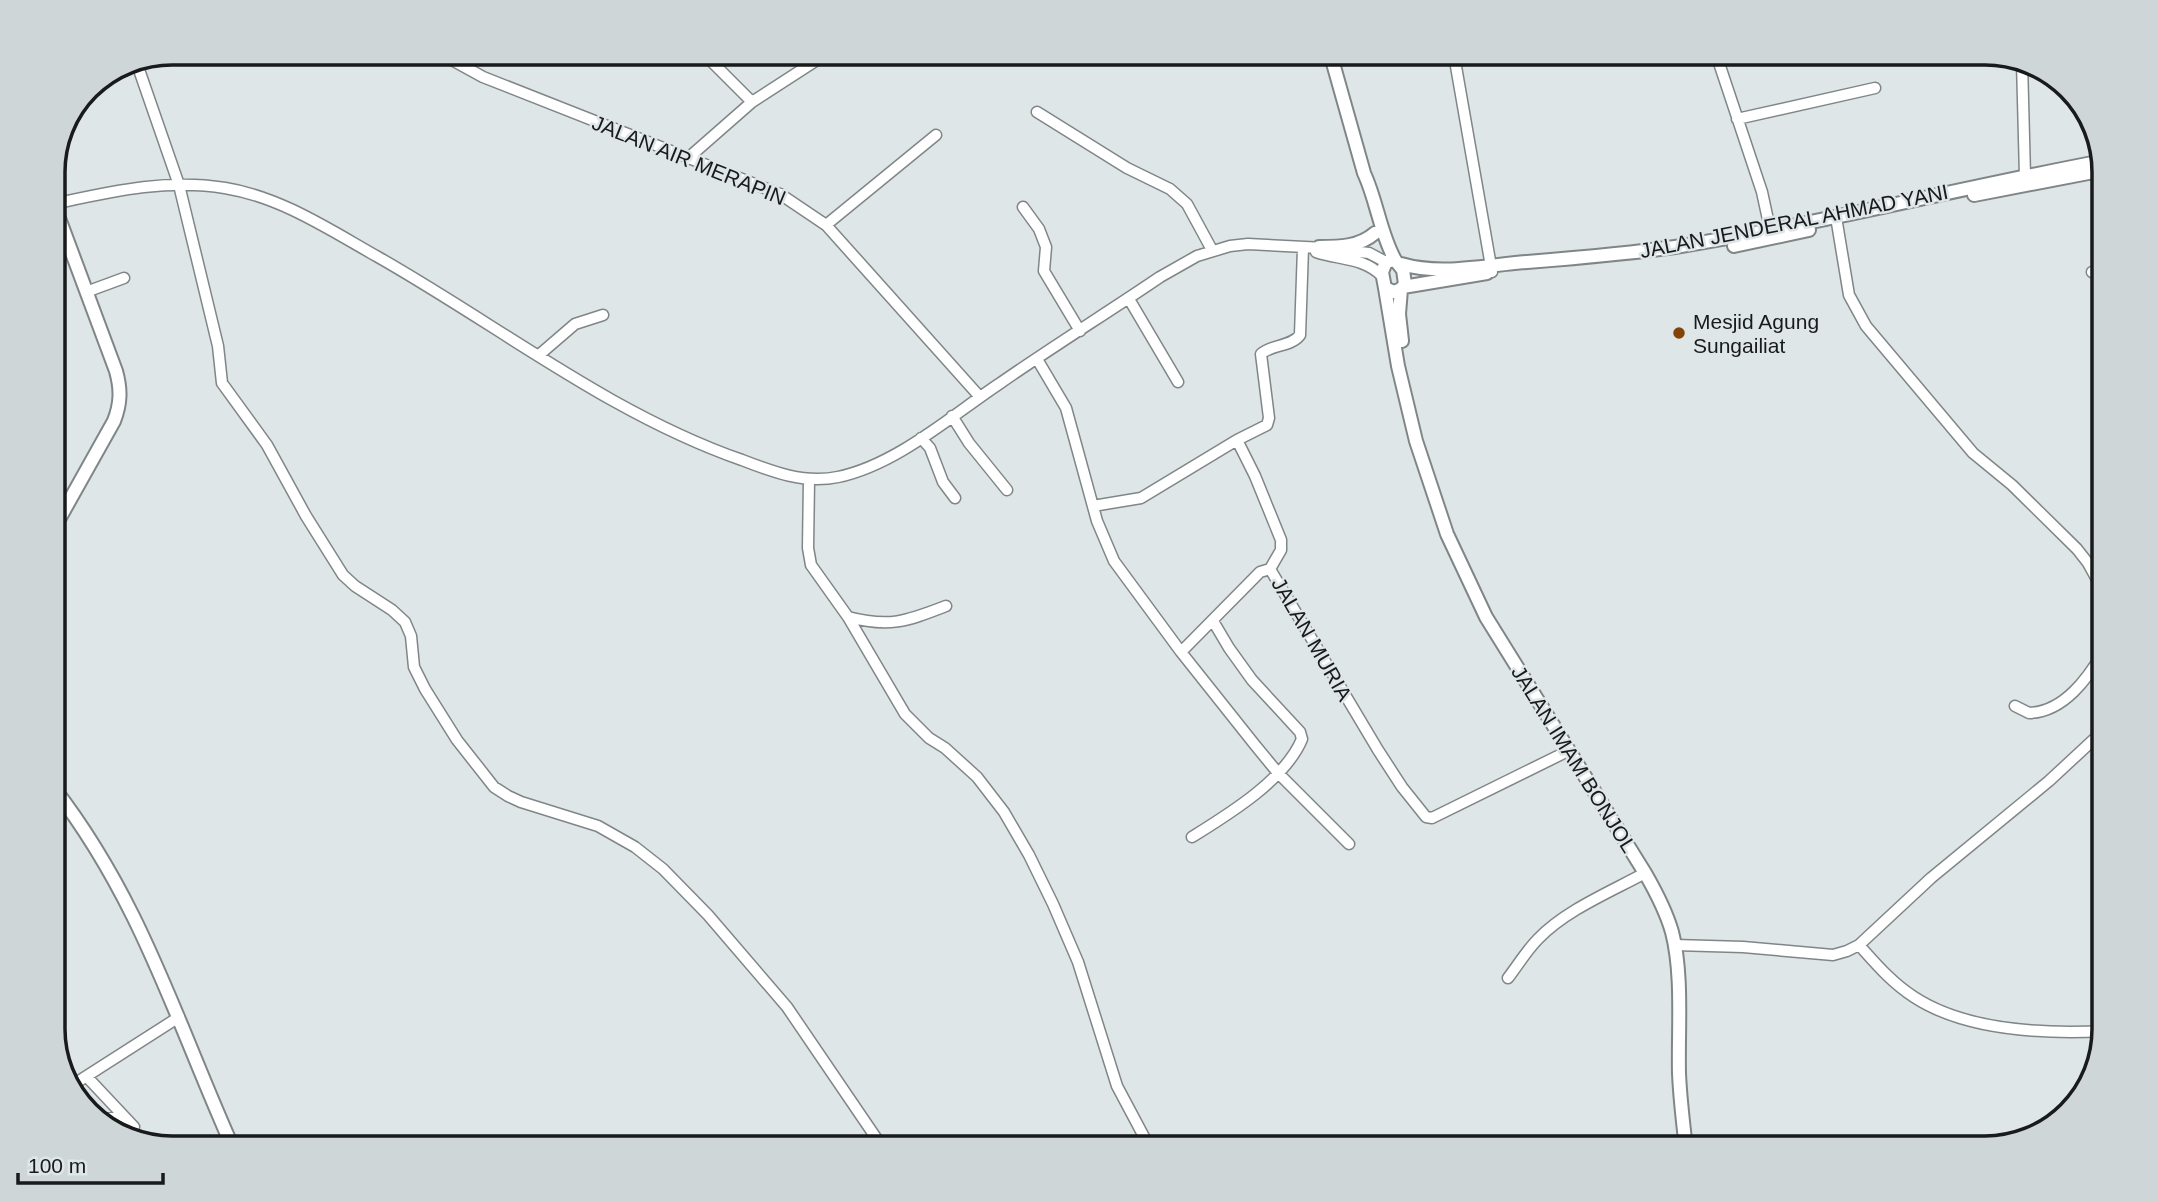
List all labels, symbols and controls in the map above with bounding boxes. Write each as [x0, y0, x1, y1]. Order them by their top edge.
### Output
street label: JALAN AIR MERAPIN [589, 111, 789, 209]
street label: JALAN JENDERAL AHMAD YANI [1638, 180, 1950, 262]
place label: Mesjid Agung Sungailiat [1693, 310, 1819, 357]
marker: Mesjid Agung Sungailiat [1671, 325, 1687, 341]
street label: JALAN MURIA [1267, 573, 1357, 705]
street label: JALAN IMAM BONJOL [1507, 661, 1641, 857]
scale bar [18, 1142, 163, 1186]
text: 100 m [28, 1154, 86, 1177]

